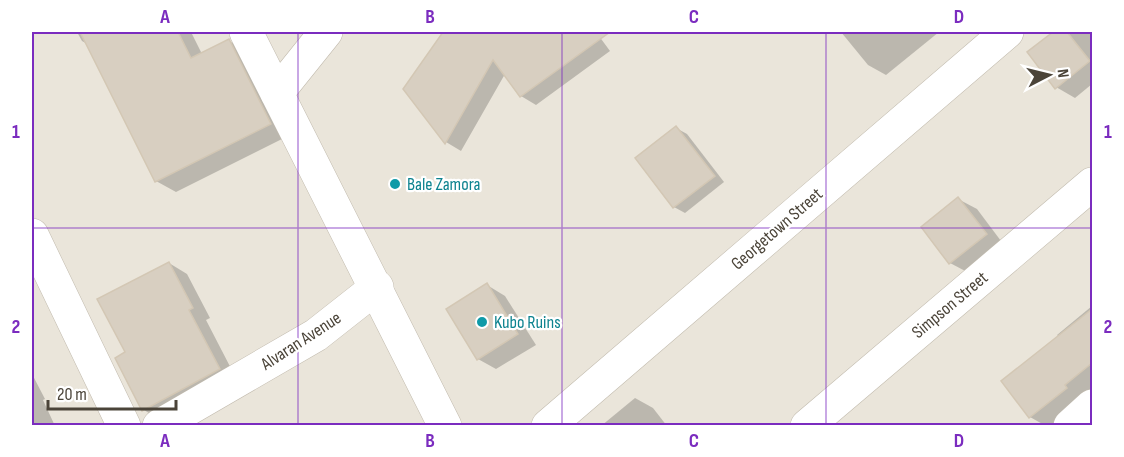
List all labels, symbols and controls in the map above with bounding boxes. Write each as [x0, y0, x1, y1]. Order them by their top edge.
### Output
text: A [159, 5, 170, 29]
text: B [425, 5, 435, 29]
text: C [689, 5, 699, 29]
text: D [954, 5, 964, 29]
north arrow [1019, 45, 1079, 105]
text: N [1052, 68, 1072, 79]
text: 1 [12, 120, 20, 144]
text: 1 [1104, 120, 1112, 144]
place label: Bale Zamora [407, 174, 481, 195]
marker: Bale Zamora [388, 177, 402, 191]
street label: Georgetown Street [727, 183, 827, 274]
street label: Simpson Street [908, 267, 993, 343]
street label: Alvaran Avenue [256, 307, 345, 375]
place label: Kubo Ruins [494, 312, 561, 333]
text: 2 [12, 315, 20, 339]
marker: Kubo Ruins [475, 315, 489, 329]
text: 2 [1104, 315, 1112, 339]
scale bar [48, 373, 176, 411]
text: 20 m [57, 384, 87, 405]
text: A [159, 429, 170, 453]
text: B [425, 429, 435, 453]
text: C [689, 429, 699, 453]
text: D [954, 429, 964, 453]

